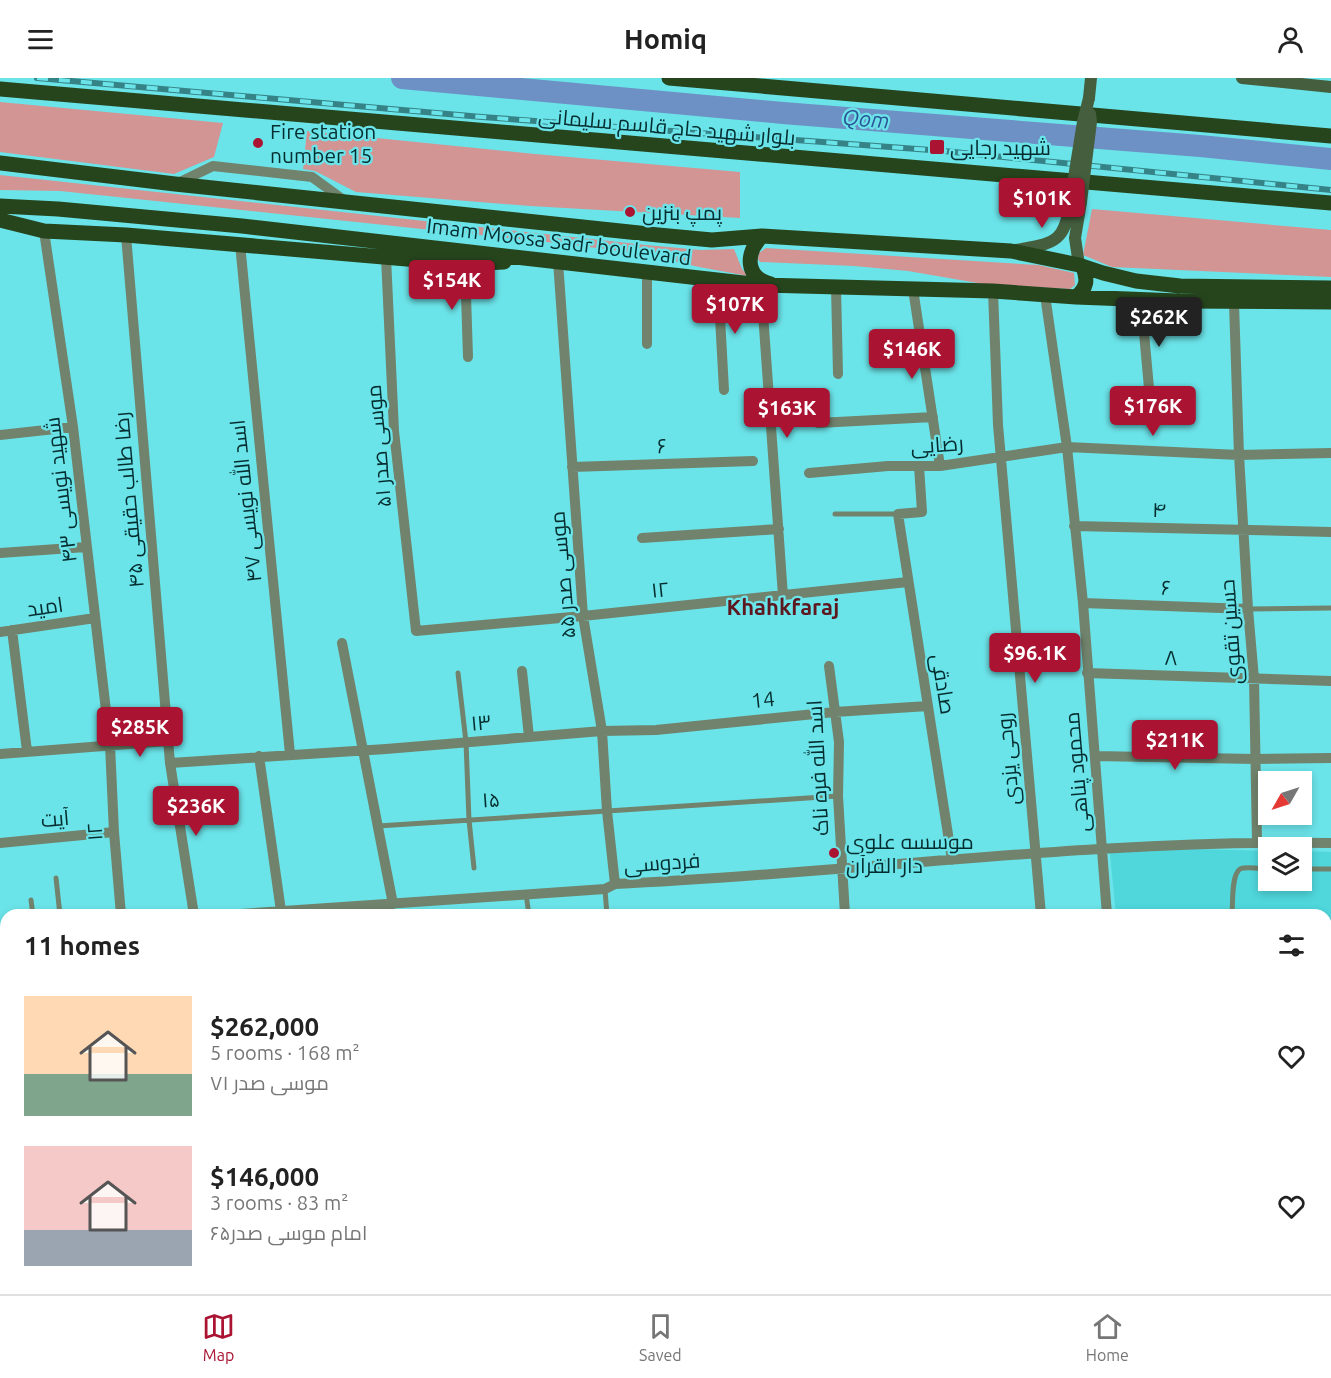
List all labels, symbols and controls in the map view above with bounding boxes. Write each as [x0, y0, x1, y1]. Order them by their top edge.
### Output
icon: menu [24, 23, 57, 56]
icon: person [1274, 23, 1307, 56]
text: Homiq [624, 24, 707, 54]
street label: بلوار شهید حاج قاسم سلیمانی [537, 103, 797, 152]
water label: Qom [842, 104, 890, 132]
place label: Fire station number 15 [270, 119, 376, 167]
place label: شهید رجایی [950, 135, 1051, 161]
marker: Fire station number 15 [251, 136, 265, 150]
marker: شهید رجایی [928, 138, 946, 156]
pin: $101K [1000, 178, 1084, 229]
text: $101K [1013, 186, 1071, 209]
place label: پمپ بنزین [642, 200, 723, 227]
marker: پمپ بنزین [623, 205, 637, 219]
street label: Imam Moosa Sadr boulevard [425, 213, 693, 269]
pin: $154K [410, 260, 494, 311]
text: $154K [423, 268, 481, 291]
pin: $107K [693, 284, 777, 335]
text: $107K [706, 292, 764, 315]
pin: $262K [1117, 297, 1201, 348]
text: $262K [1130, 305, 1188, 328]
pin: $146K [870, 329, 954, 380]
text: $146K [883, 337, 941, 360]
street label: موسی صدر ۵۱ [361, 383, 397, 508]
pin: $176K [1111, 386, 1195, 437]
pin: $163K [745, 388, 829, 439]
text: $176K [1124, 394, 1182, 417]
text: $163K [758, 396, 816, 419]
street label: ۴۵ رضا طالب حقیقی [108, 411, 150, 589]
street label: ۴۳ شهید نویسی [39, 416, 83, 564]
street label: ۴۷ اسد الله نویسی [224, 418, 267, 584]
street label: رضایی [910, 430, 964, 460]
street label: ۶ [657, 433, 667, 457]
street label: ۴ [1152, 497, 1166, 521]
street label: موسی صدر ۵۵ [544, 510, 582, 640]
street label: ۶ [1161, 575, 1171, 599]
street label: ۱۲ [650, 576, 670, 602]
street label: حسین تقوی [1214, 578, 1248, 685]
street label: امید [25, 592, 65, 620]
district label: Khahkfaraj [727, 594, 839, 619]
pin: $96.1K [986, 633, 1084, 684]
text: $96.1K [1003, 641, 1067, 664]
street label: ۸ [1164, 645, 1178, 669]
street label: صادقی [925, 652, 961, 716]
street label: 14 [750, 686, 776, 712]
street label: اسد الله فره ناک [800, 699, 834, 837]
pin: $285K [98, 707, 182, 758]
street label: ۱۳ [470, 709, 492, 735]
street label: محمود پناهی [1059, 711, 1096, 833]
street label: روحی یزدی [991, 712, 1025, 806]
text: $285K [111, 715, 169, 738]
pin: $211K [1133, 720, 1217, 771]
text: $211K [1146, 728, 1204, 751]
north arrow [1258, 771, 1312, 825]
map controls [1258, 771, 1312, 891]
pin: $236K [154, 786, 238, 837]
street label: ۱۵ [481, 786, 501, 812]
text: $236K [167, 794, 225, 817]
street label: آیت [40, 805, 71, 831]
street label: ۱۲ [81, 822, 107, 842]
place label: موسسه علوی دار القرآن [846, 829, 974, 879]
button: layers [1258, 837, 1312, 891]
marker: موسسه علوی دار القرآن [827, 846, 841, 860]
street label: فردوسی [623, 847, 701, 879]
icon: filters [1275, 929, 1308, 962]
text: 11 homes [24, 931, 140, 960]
text: $262,000 [210, 1012, 319, 1041]
icon: home [72, 1020, 144, 1092]
icon: heart [1275, 1040, 1308, 1073]
text: 5 rooms · 168 m² [210, 1041, 360, 1064]
text: موسی صدر ۷۱ [210, 1071, 329, 1094]
text: $146,000 [210, 1162, 319, 1191]
icon: home [72, 1170, 144, 1242]
icon: heart [1275, 1190, 1308, 1223]
text: 3 rooms · 83 m² [210, 1191, 348, 1214]
text: امام موسی صدر۶۵ [210, 1221, 367, 1244]
tab: Map [202, 1310, 235, 1364]
tab: Saved [639, 1310, 682, 1364]
tab: Home [1086, 1310, 1129, 1364]

